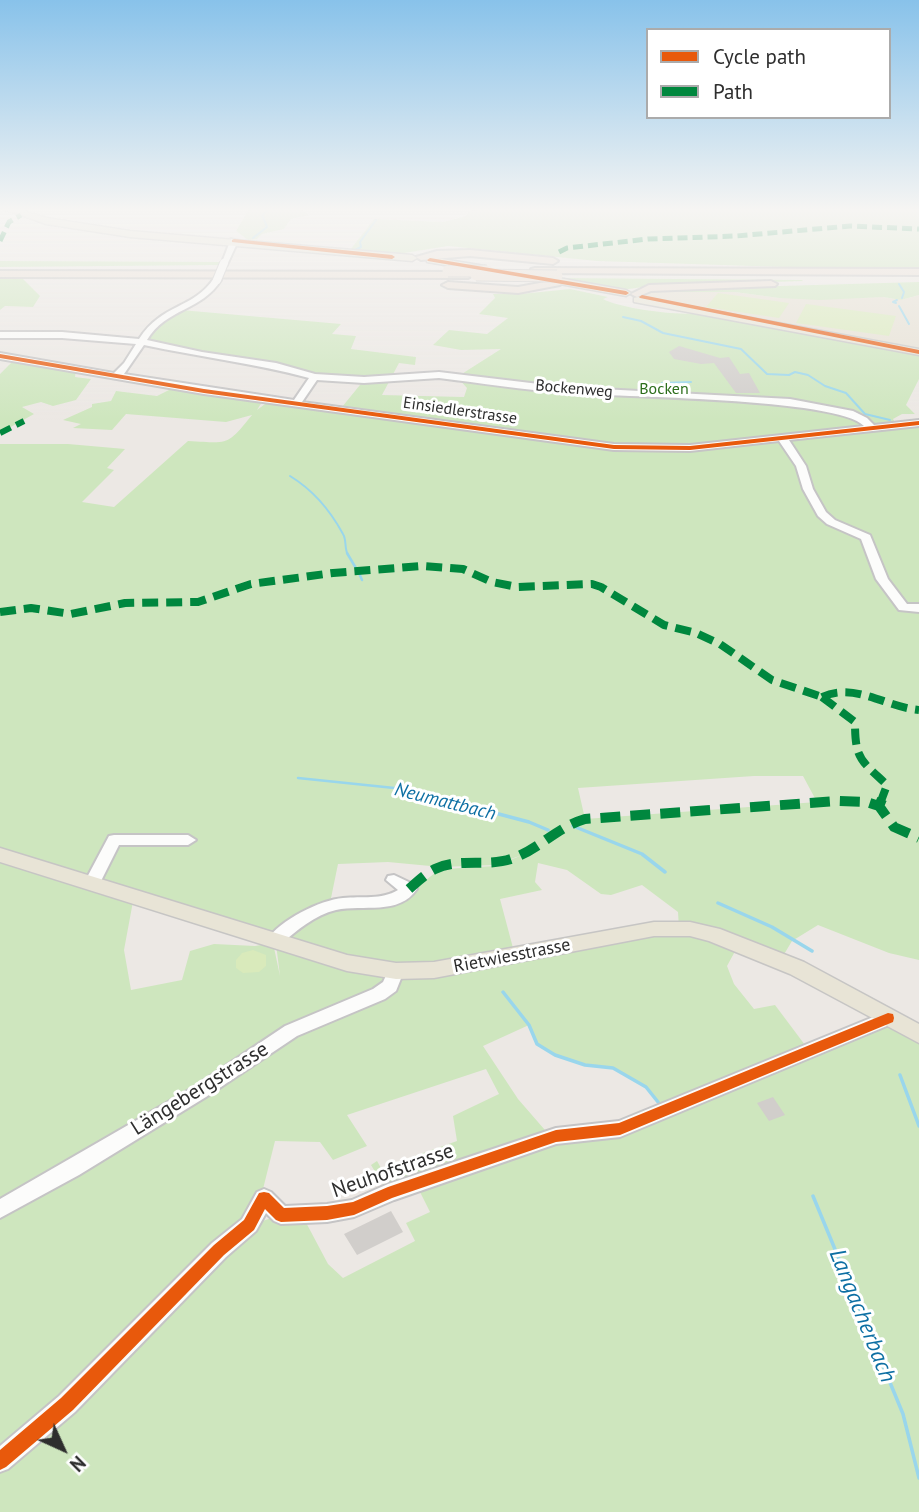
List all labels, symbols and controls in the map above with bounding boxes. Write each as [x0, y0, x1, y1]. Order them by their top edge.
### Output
legend [646, 28, 891, 119]
text: Cycle path [713, 43, 806, 70]
text: Path [713, 78, 753, 105]
street label: Bockenweg [535, 376, 613, 402]
park label: Bocken [639, 379, 689, 399]
street label: Einsiedlerstrasse [402, 394, 518, 428]
water label: Neumattbach [392, 778, 498, 826]
street label: Rietwiesstrasse [452, 934, 572, 978]
street label: Längebergstrasse [127, 1037, 273, 1141]
street label: Neuhofstrasse [329, 1138, 457, 1204]
water label: Langacherbach [823, 1245, 901, 1387]
north arrow [28, 1414, 98, 1484]
text: N [65, 1451, 91, 1477]

